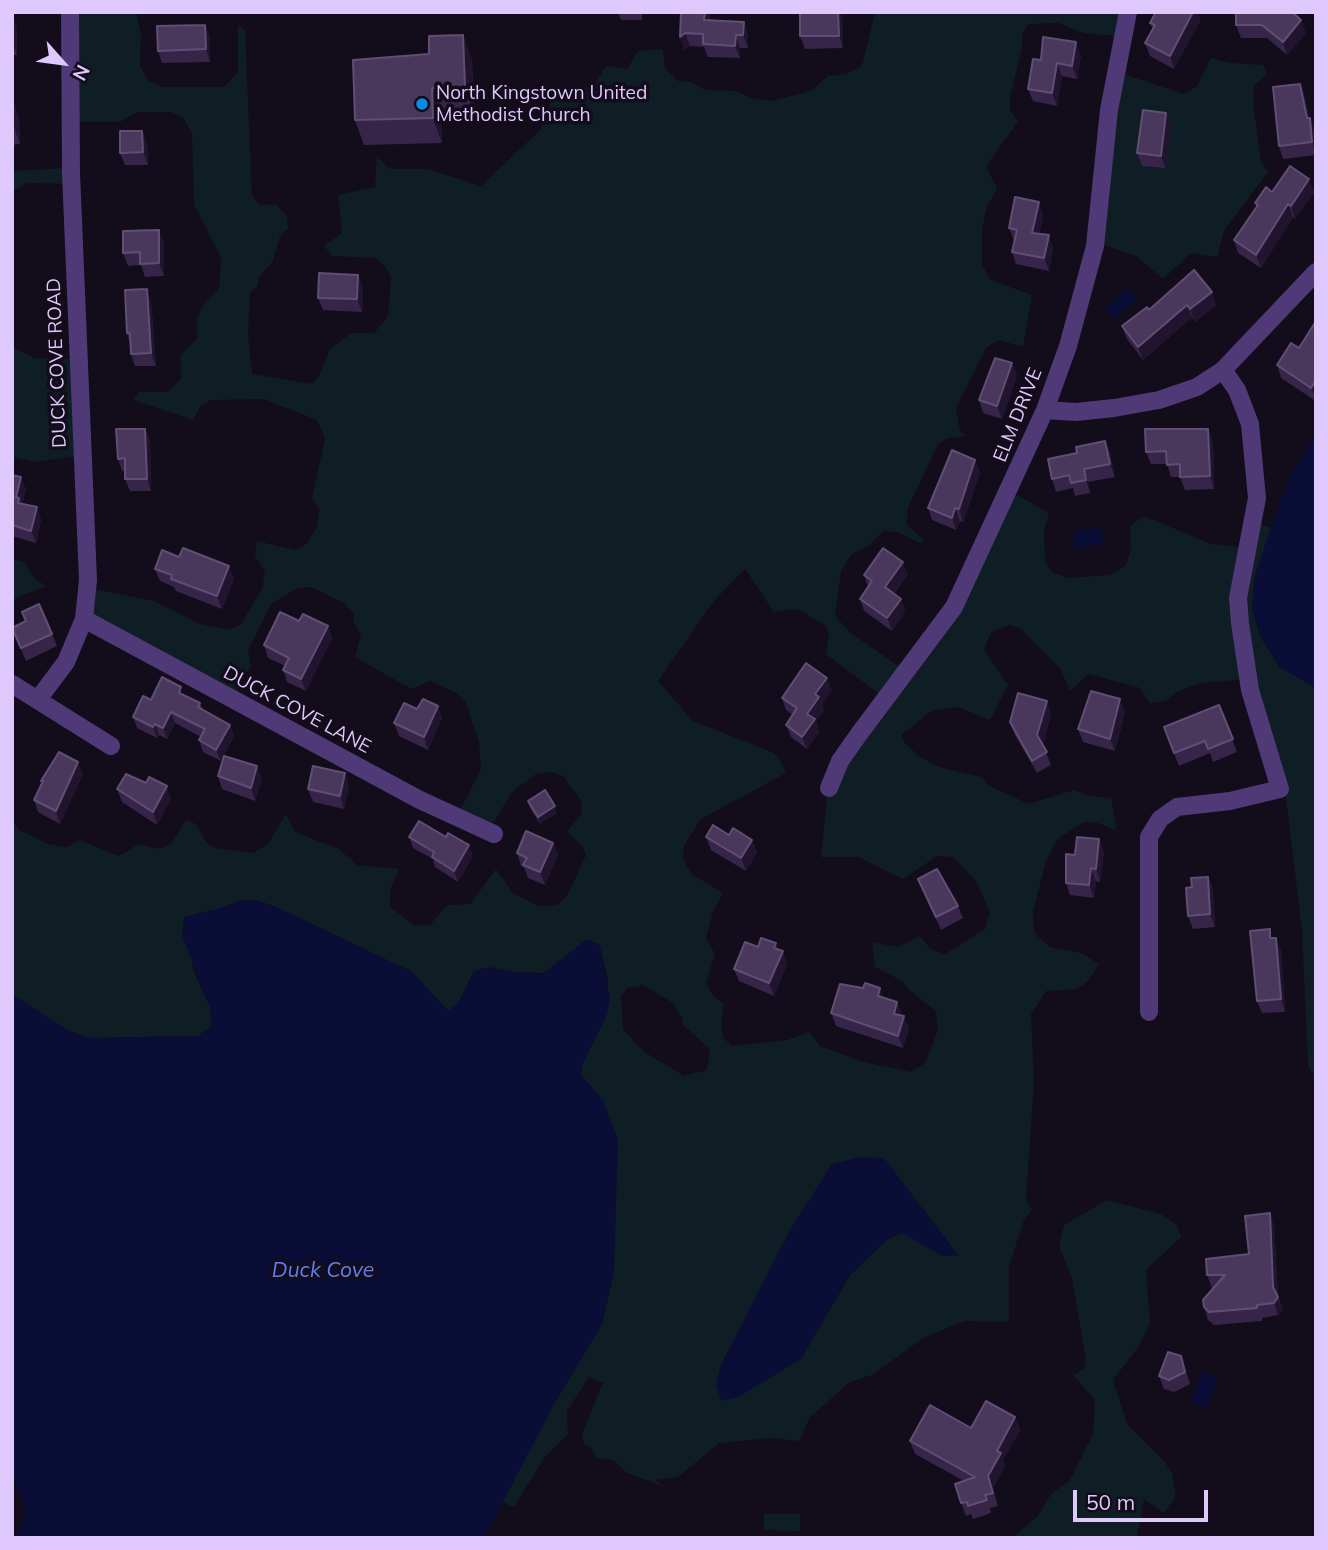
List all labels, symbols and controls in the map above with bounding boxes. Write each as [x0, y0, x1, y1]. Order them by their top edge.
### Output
north arrow [28, 28, 98, 98]
text: N [68, 61, 96, 85]
place label: North Kingstown United Methodist Church [436, 82, 647, 126]
marker: North Kingstown United Methodist Church [414, 96, 430, 112]
street label: DUCK COVE ROAD [43, 278, 71, 448]
street label: ELM DRIVE [989, 365, 1047, 465]
street label: DUCK COVE LANE [219, 662, 375, 758]
water label: Duck Cove [272, 1258, 374, 1284]
scale bar [1076, 1476, 1211, 1520]
text: 50 m [1086, 1489, 1135, 1515]

